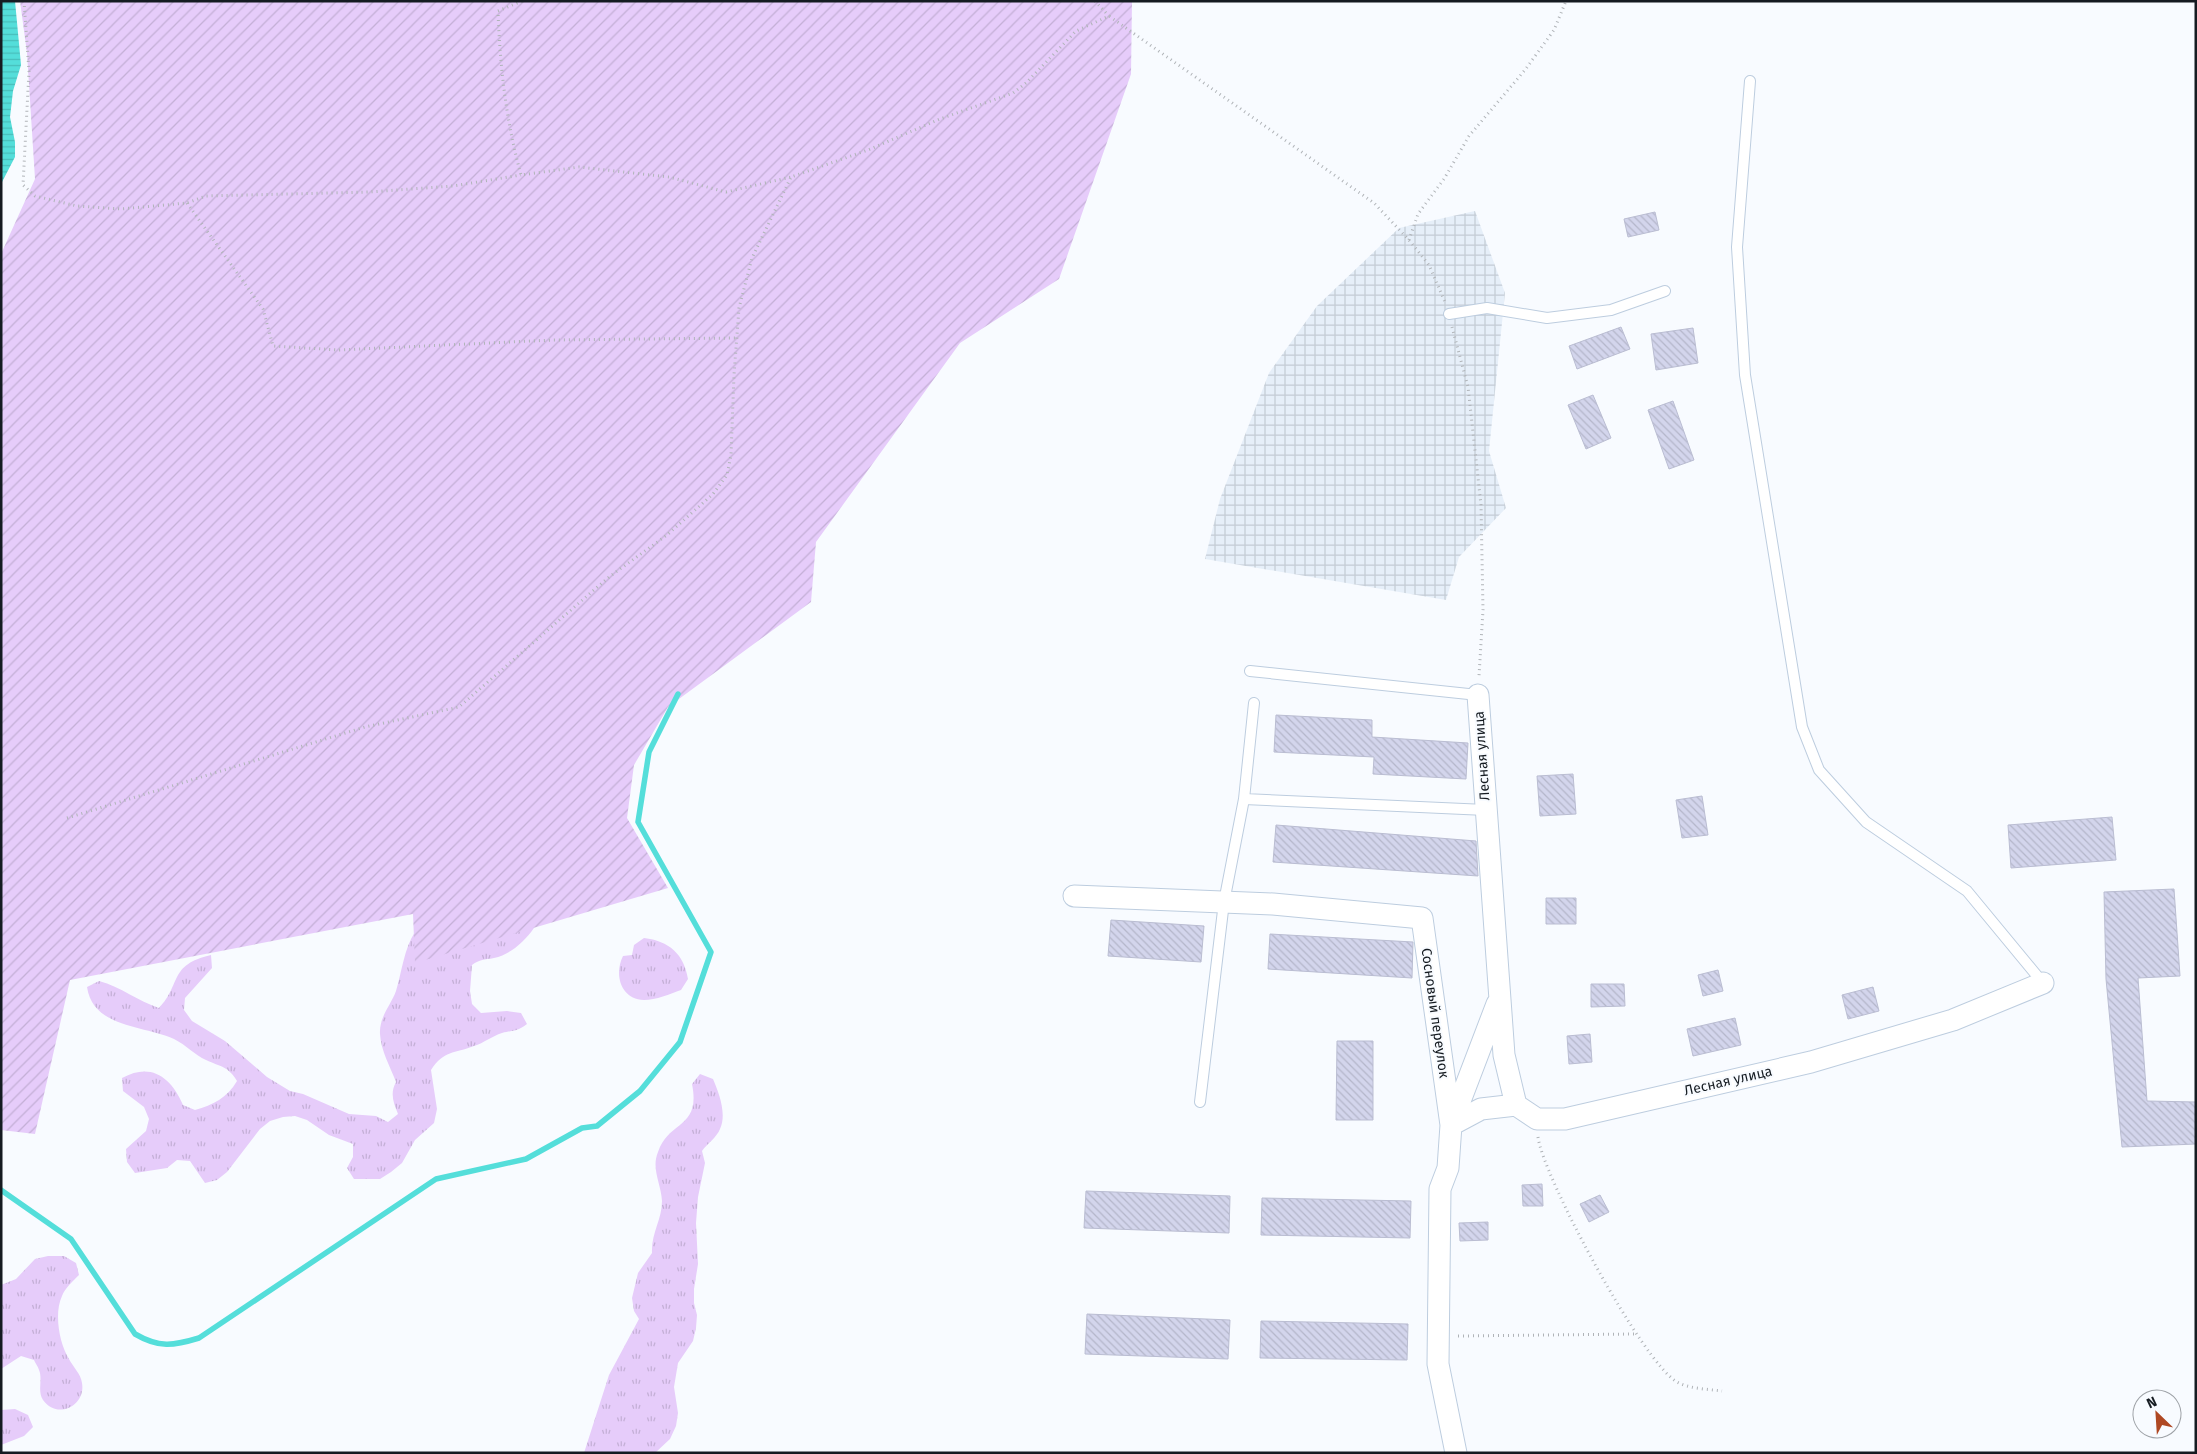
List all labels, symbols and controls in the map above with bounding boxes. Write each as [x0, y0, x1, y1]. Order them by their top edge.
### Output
street label: Лесная улица [1470, 711, 1494, 801]
street label: Сосновый переулок [1417, 947, 1453, 1080]
street label: Лесная улица [1682, 1063, 1774, 1099]
north arrow [2132, 1389, 2182, 1439]
text: N [2144, 1393, 2160, 1412]

